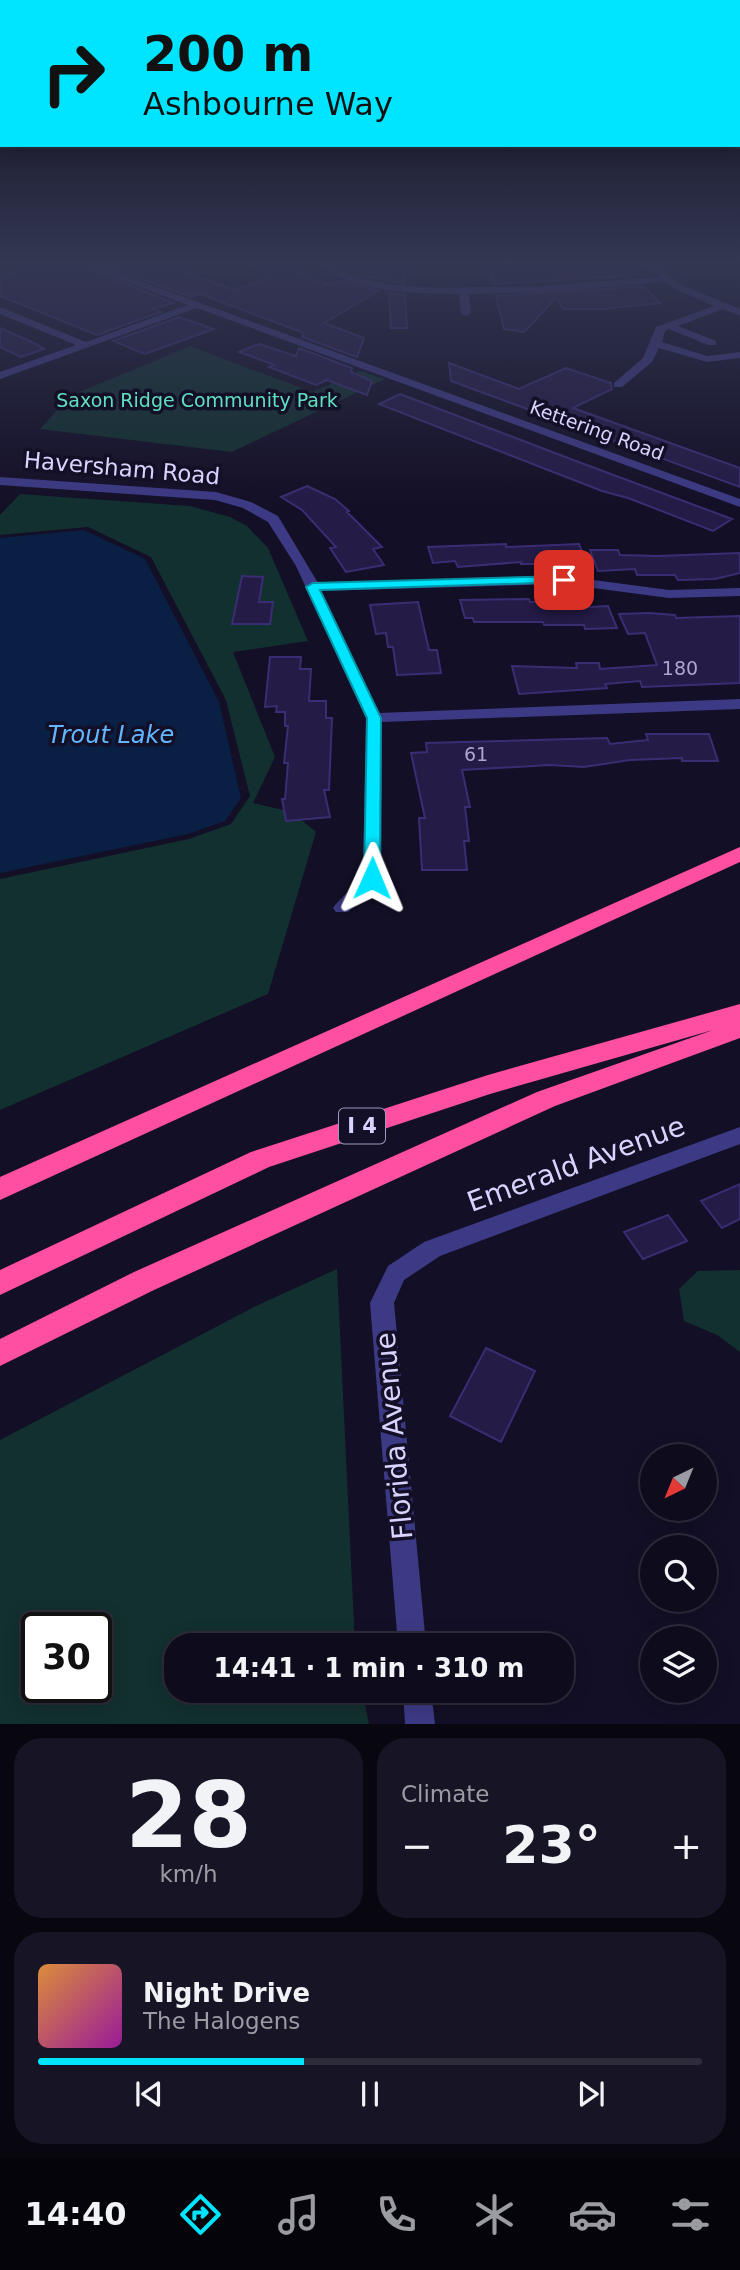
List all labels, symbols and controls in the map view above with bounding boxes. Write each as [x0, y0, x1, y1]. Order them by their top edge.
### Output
text: 200 m [143, 26, 313, 83]
icon: right [28, 28, 119, 119]
text: Ashbourne Way [143, 85, 393, 123]
park label: Saxon Ridge Community Park [56, 389, 338, 411]
street label: Kettering Road [527, 396, 667, 464]
street label: Haversham Road [23, 446, 221, 490]
pin [534, 550, 594, 610]
icon: arrive [545, 561, 583, 599]
house number: 180 [662, 657, 698, 679]
water label: Trout Lake [48, 721, 174, 749]
house number: 61 [464, 743, 488, 765]
position arrow [335, 841, 409, 915]
road number: I 4 [339, 1108, 385, 1144]
street label: Emerald Avenue [463, 1109, 689, 1219]
street label: Florida Avenue [368, 1331, 420, 1541]
north arrow [640, 1444, 718, 1521]
map controls [640, 1444, 717, 1703]
button: search [640, 1535, 717, 1612]
speed limit sign: 30 [21, 1612, 112, 1703]
button: layers [640, 1626, 717, 1703]
text: 14:41 · 1 min · 310 m [214, 1653, 524, 1683]
text: 28 [125, 1763, 252, 1868]
text: Climate [401, 1781, 490, 1807]
text: 23° [502, 1815, 601, 1875]
text: − [401, 1824, 433, 1868]
text: + [670, 1824, 702, 1868]
text: km/h [159, 1861, 218, 1887]
text: Night Drive [143, 1978, 310, 2008]
text: The Halogens [143, 2008, 300, 2034]
icon: previous [130, 2075, 168, 2113]
icon: pause [351, 2075, 389, 2113]
icon: next [572, 2075, 610, 2113]
icon: directions [176, 2190, 225, 2239]
icon: music [274, 2190, 323, 2239]
icon: phone [372, 2190, 421, 2239]
icon: climate [470, 2190, 519, 2239]
icon: car [568, 2190, 617, 2239]
icon: filters [666, 2190, 715, 2239]
text: 14:40 [25, 2195, 126, 2233]

